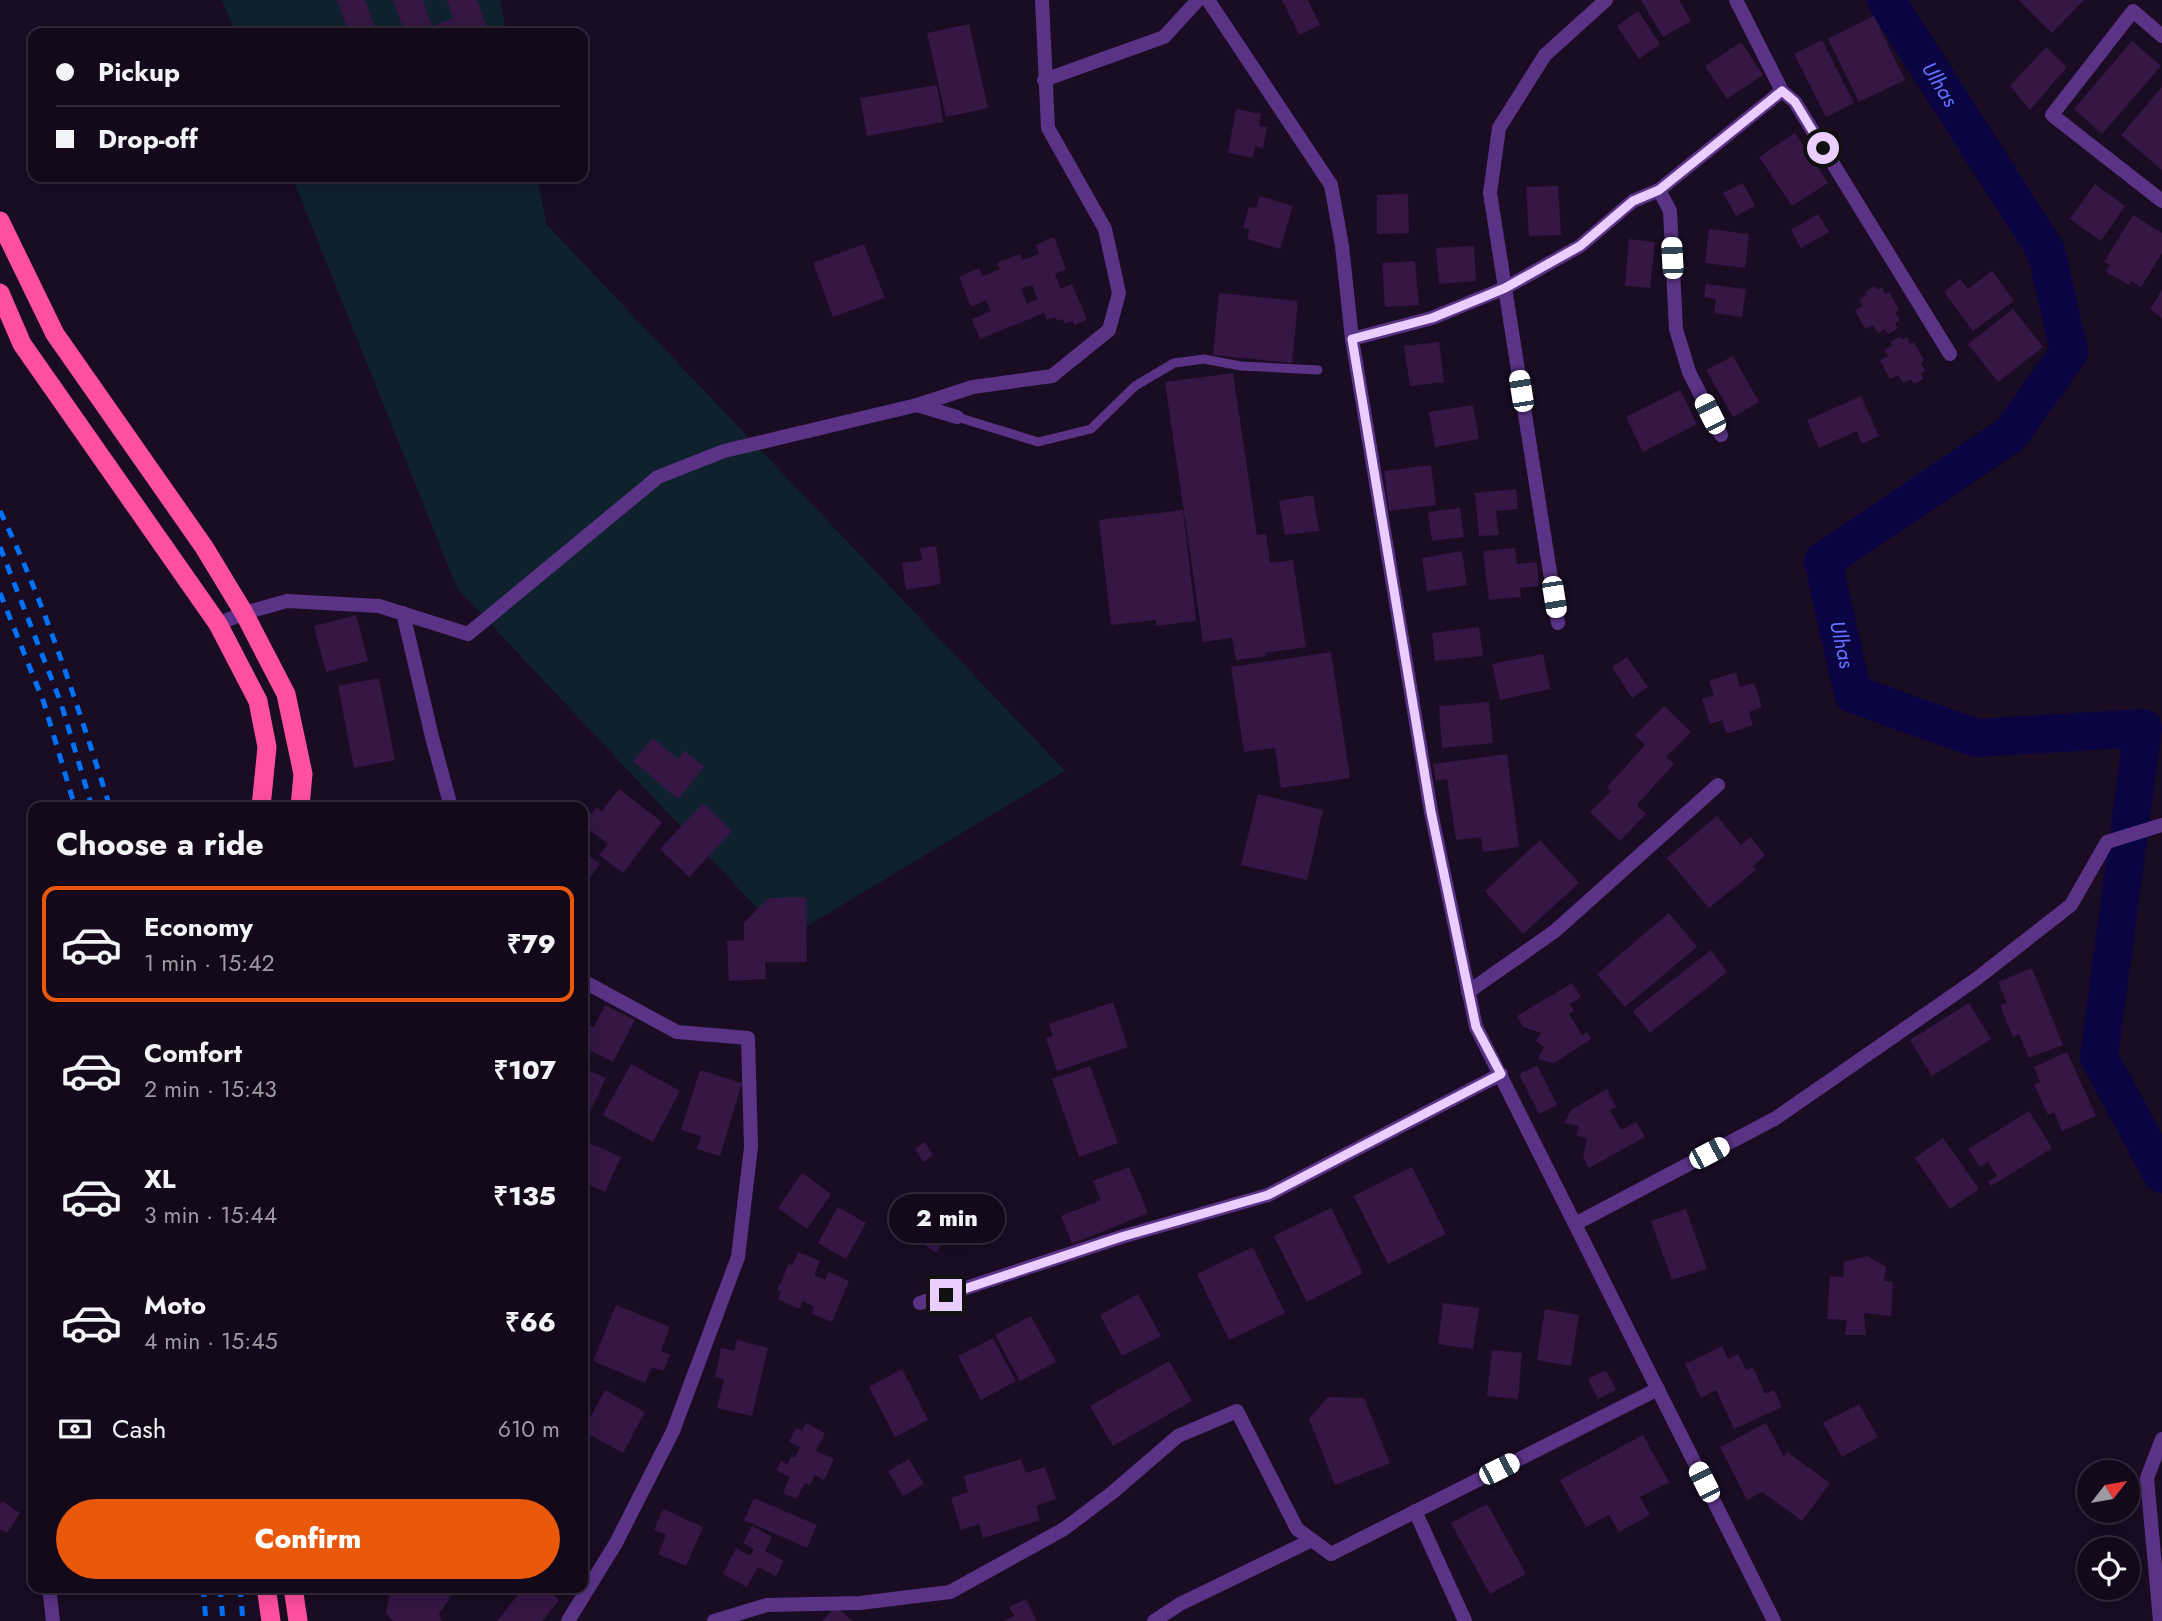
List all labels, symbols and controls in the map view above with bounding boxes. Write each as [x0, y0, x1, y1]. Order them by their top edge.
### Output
text: Pickup [98, 53, 180, 91]
water label: Ulhas [1914, 56, 1966, 113]
text: Drop-off [98, 120, 198, 158]
route start [1807, 132, 1839, 164]
car [1661, 236, 1684, 280]
car [1508, 369, 1535, 413]
car [1692, 391, 1729, 437]
car [1541, 575, 1568, 619]
water label: Ulhas [1822, 618, 1862, 672]
text: Choose a ride [56, 821, 264, 867]
text: Economy [144, 908, 253, 946]
icon: car [60, 913, 123, 976]
text: ₹79 [507, 925, 556, 963]
text: 1 min · 15:42 [144, 946, 275, 980]
text: Comfort [144, 1034, 242, 1072]
icon: car [60, 1039, 123, 1102]
text: ₹107 [493, 1051, 556, 1089]
text: 2 min · 15:43 [144, 1072, 277, 1106]
car [1686, 1134, 1733, 1172]
text: XL [144, 1160, 176, 1198]
icon: car [60, 1165, 123, 1228]
text: ₹135 [493, 1177, 556, 1215]
callout: 2 min [888, 1194, 1004, 1242]
text: 3 min · 15:44 [144, 1198, 277, 1232]
text: 2 min [916, 1201, 978, 1235]
route end [930, 1279, 962, 1311]
text: Moto [144, 1286, 206, 1324]
icon: car [60, 1291, 123, 1354]
text: ₹66 [505, 1303, 556, 1341]
text: 4 min · 15:45 [144, 1324, 278, 1358]
icon: cash [56, 1410, 94, 1448]
text: Cash [112, 1410, 166, 1448]
text: 610 m [498, 1412, 560, 1446]
car [1476, 1450, 1523, 1488]
car [1686, 1459, 1723, 1505]
north arrow [2077, 1460, 2140, 1522]
map controls [2077, 1460, 2140, 1600]
button: Confirm [56, 1499, 560, 1579]
button: locate [2077, 1537, 2140, 1600]

